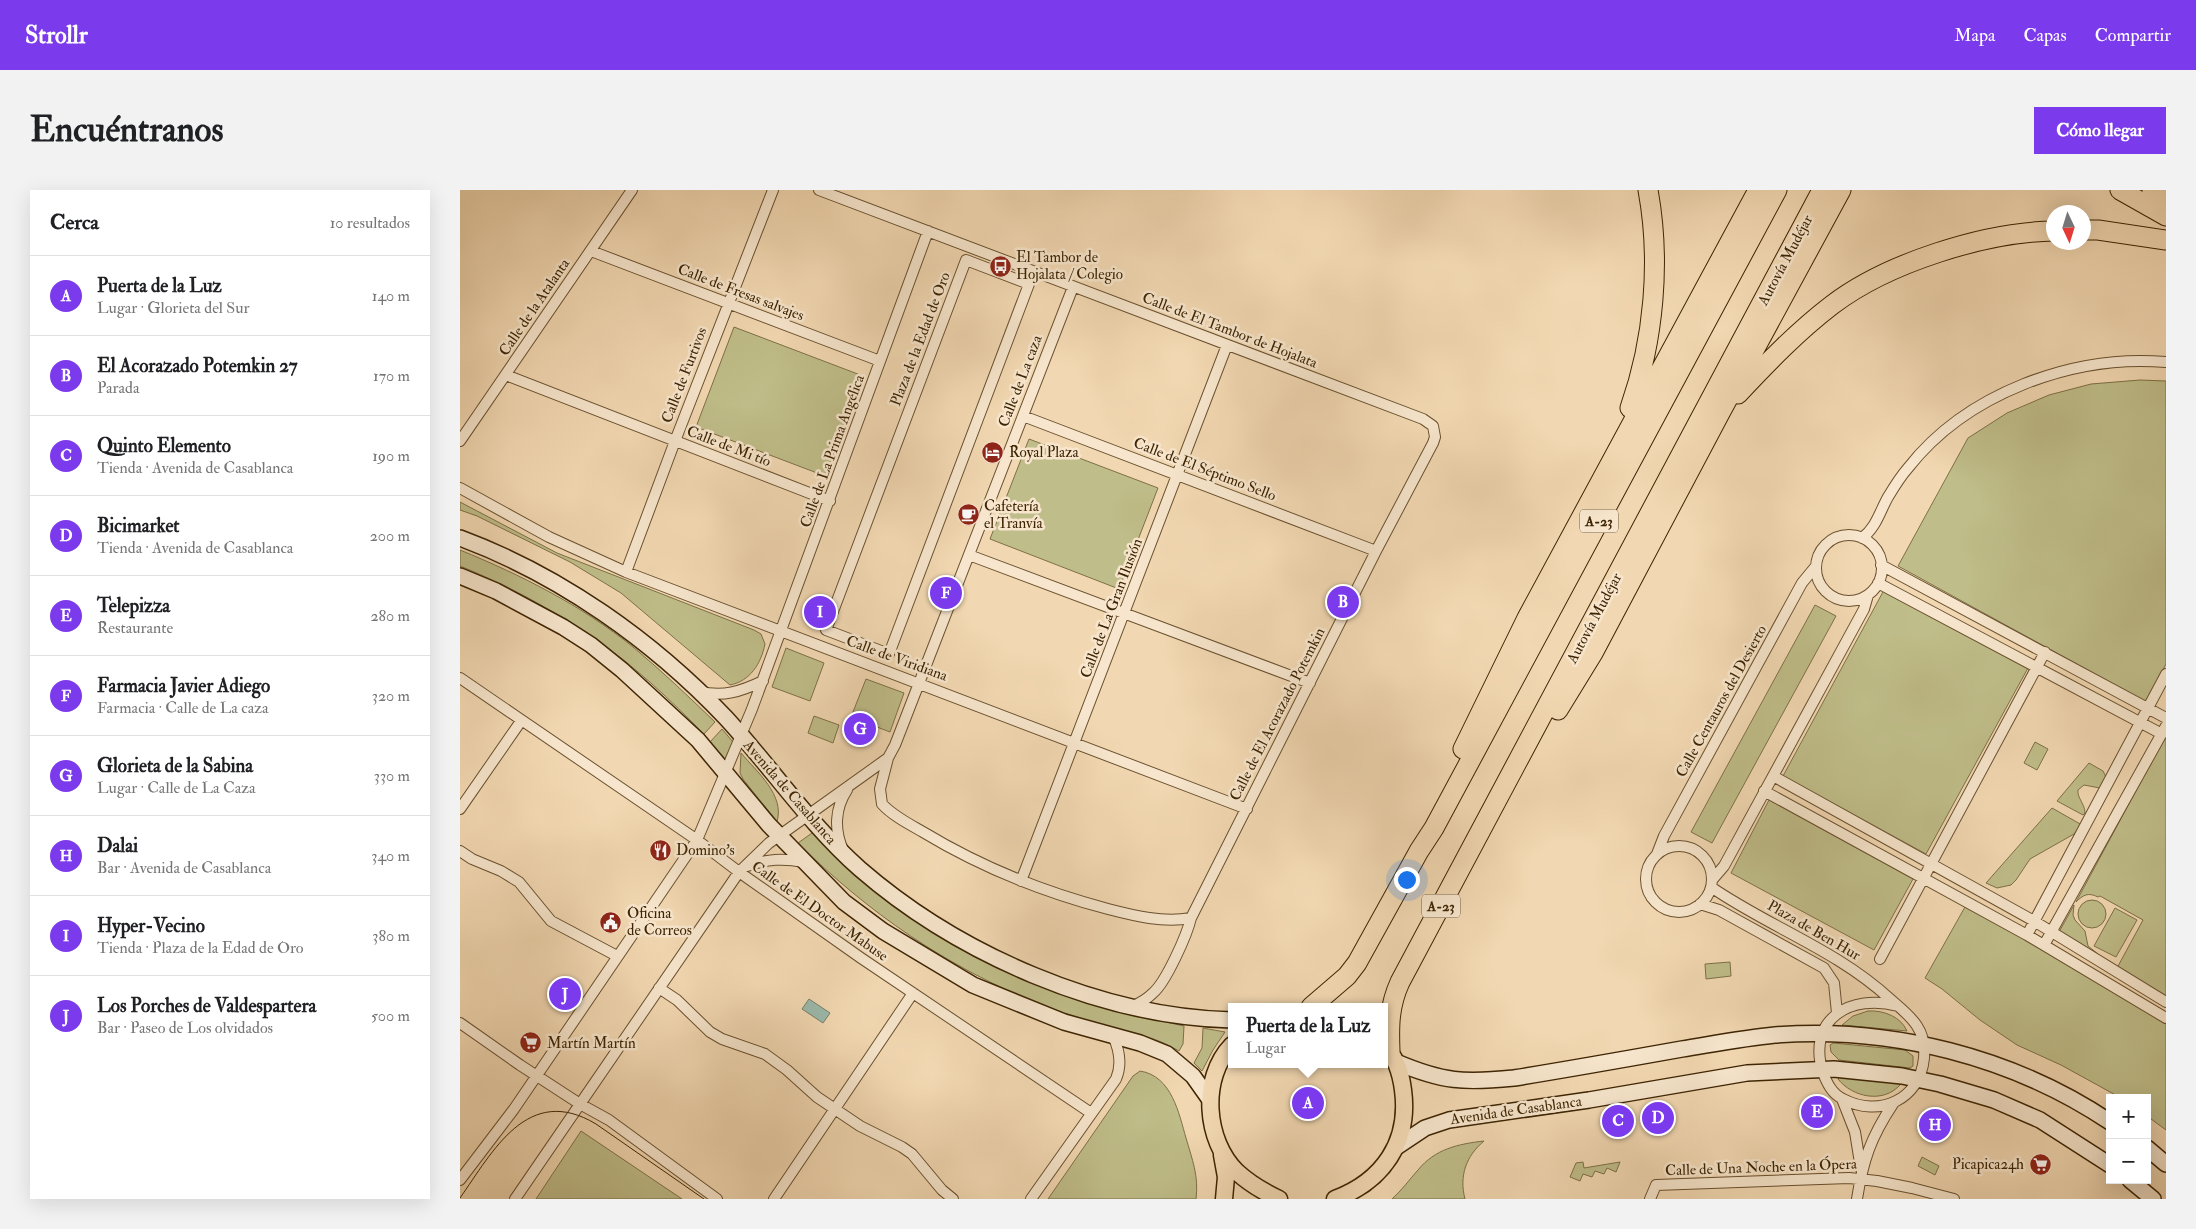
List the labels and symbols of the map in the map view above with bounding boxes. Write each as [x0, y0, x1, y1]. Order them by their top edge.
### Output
north arrow [2046, 205, 2091, 250]
street label: Autovía Mudéjar [1753, 211, 1817, 310]
place label: El Tambor de Hojalata / Colegio [1016, 248, 1123, 284]
street label: Calle de la Atalanta [495, 254, 574, 360]
bus stop icon: El Tambor de Hojalata / Colegio [988, 254, 1012, 278]
street label: Calle de Fresas salvajes [675, 260, 807, 325]
street label: Plaza de la Edad de Oro [886, 269, 955, 409]
street label: Calle de El Tambor de Hojalata [1140, 288, 1321, 373]
street label: Calle de Furtivos [658, 325, 711, 426]
street label: Calle de La caza [994, 332, 1047, 430]
street label: Calle de La Prima Angélica [796, 371, 869, 530]
street label: Calle de Mi tío [684, 422, 774, 471]
street label: Calle de El Séptimo Sello [1130, 434, 1279, 506]
hotel icon: Royal Plaza [981, 440, 1005, 464]
place label: Royal Plaza [1009, 443, 1080, 462]
place label: Cafetería el Tranvía [984, 497, 1044, 533]
cafe icon: Cafetería el Tranvía [956, 503, 980, 527]
road number: A-23 [1580, 510, 1618, 532]
street label: Calle de La Gran Ilusión [1076, 535, 1147, 681]
street label: Autovía Mudéjar [1562, 569, 1626, 668]
pin: F [930, 574, 962, 612]
pin: B [1327, 583, 1359, 621]
pin: I [804, 593, 836, 631]
street label: Calle Centauros del Desierto [1672, 622, 1771, 781]
street label: Calle de El Acorazado Potemkin [1225, 624, 1330, 804]
street label: Calle de Viridiana [844, 631, 951, 686]
pin: G [844, 710, 876, 748]
street label: Avenida de Casablanca [738, 735, 841, 849]
restaurant icon: Domino's [648, 838, 672, 862]
place label: Domino's [676, 841, 735, 860]
street label: Calle de El Doctor Mabuse [748, 857, 892, 966]
your location [1394, 867, 1420, 893]
road number: A-23 [1422, 894, 1460, 918]
street label: Plaza de Ben Hur [1764, 896, 1864, 965]
place label: Oficina de Correos [627, 904, 692, 940]
public building icon: Oficina de Correos [599, 910, 623, 934]
pin: J [549, 975, 581, 1013]
supermarket icon: Martín Martín [519, 1031, 543, 1055]
place label: Martín Martín [547, 1034, 636, 1053]
pin: A [1292, 1084, 1324, 1122]
street label: Avenida de Casablanca [1448, 1092, 1584, 1129]
pin: E [1801, 1093, 1833, 1131]
pin: D [1642, 1099, 1674, 1137]
pin: C [1602, 1102, 1634, 1140]
pin: H [1919, 1106, 1951, 1144]
supermarket icon: Picapica24h [2028, 1152, 2052, 1176]
street label: Calle de Una Noche en la Ópera [1665, 1153, 1858, 1181]
place label: Picapica24h [1952, 1155, 2024, 1175]

